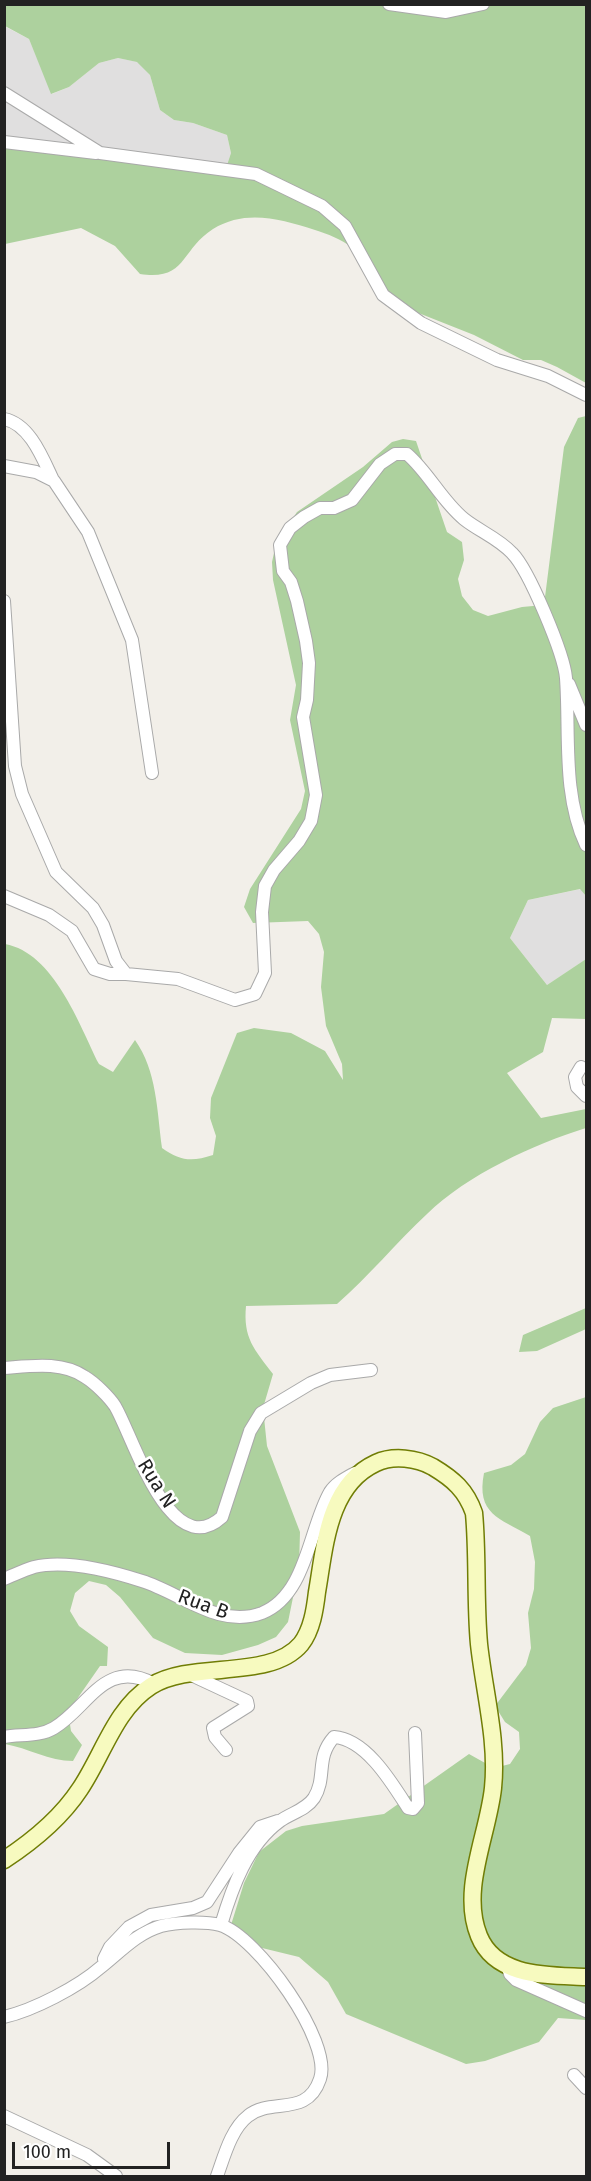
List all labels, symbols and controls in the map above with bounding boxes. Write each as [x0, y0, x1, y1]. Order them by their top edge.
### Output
street label: Rua N [132, 1455, 180, 1513]
street label: Rua B [174, 1585, 232, 1625]
scale bar [15, 2130, 172, 2168]
text: 100 m [23, 2141, 71, 2163]

